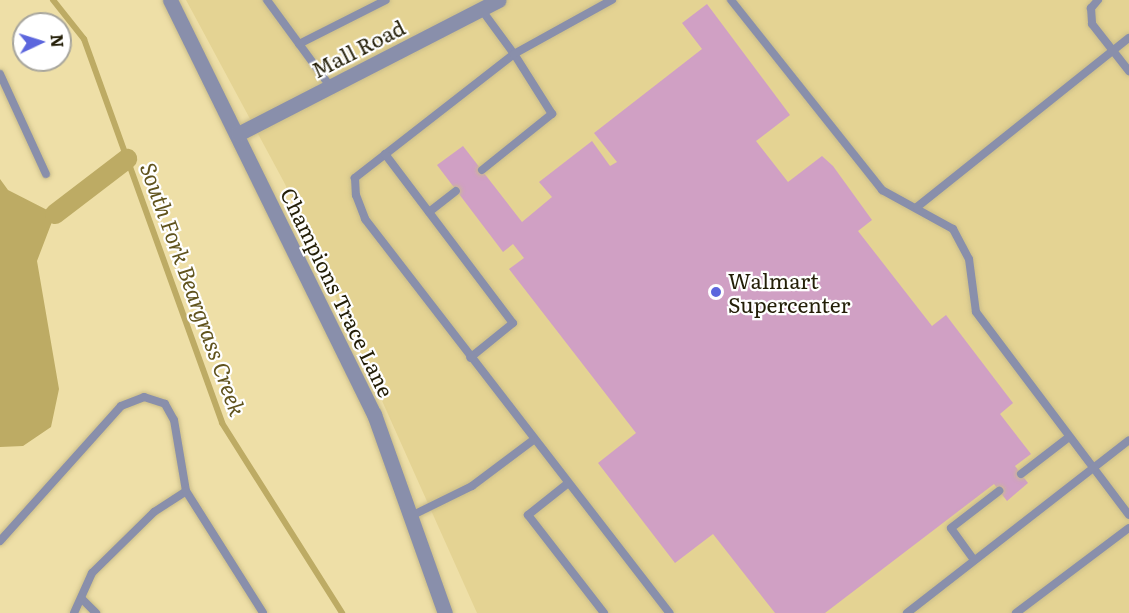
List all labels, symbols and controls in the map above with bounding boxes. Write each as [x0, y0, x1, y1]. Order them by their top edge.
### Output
north arrow [12, 12, 72, 72]
street label: Mall Road [307, 14, 409, 82]
text: N [46, 33, 70, 48]
water label: South Fork Beargrass Creek [136, 159, 252, 419]
street label: Champions Trace Lane [276, 183, 400, 401]
place label: Walmart Supercenter [728, 267, 850, 317]
marker: Walmart Supercenter [709, 285, 723, 299]

